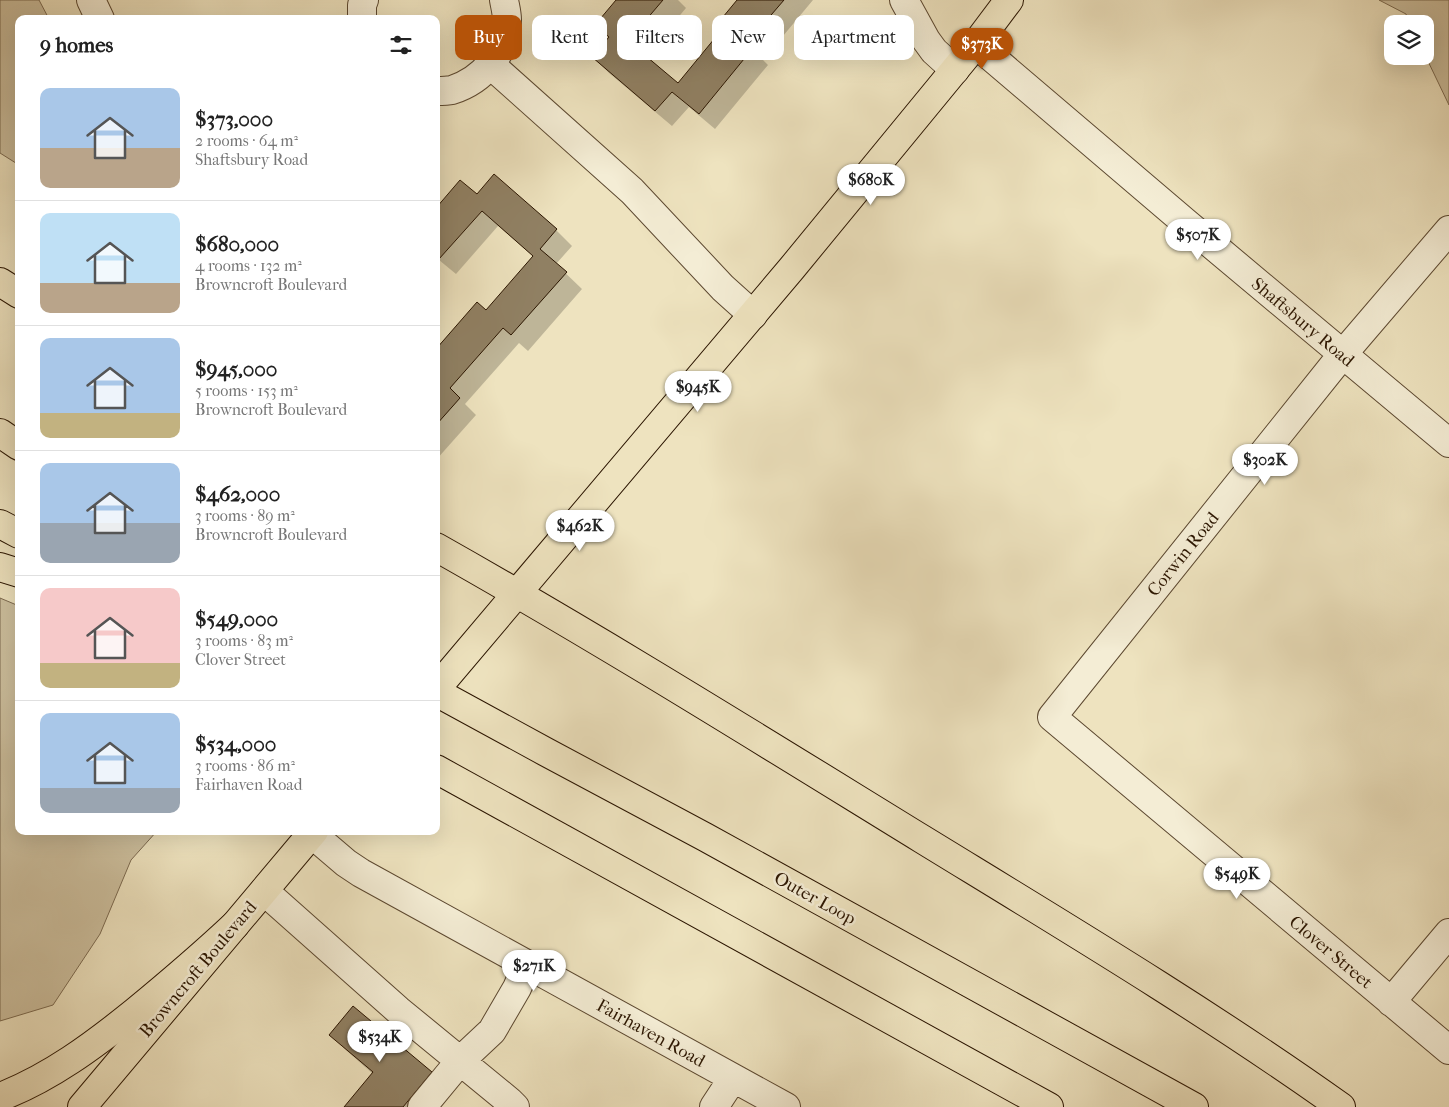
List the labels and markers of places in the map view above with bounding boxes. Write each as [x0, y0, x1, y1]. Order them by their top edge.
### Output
pin: $373K [947, 28, 1017, 70]
pin: $680K [836, 164, 906, 206]
pin: $507K [1163, 218, 1233, 261]
pin: $945K [663, 370, 733, 413]
pin: $302K [1230, 444, 1300, 486]
pin: $462K [545, 510, 615, 552]
pin: $549K [1202, 858, 1272, 900]
pin: $271K [499, 950, 569, 992]
pin: $534K [345, 1020, 415, 1063]

